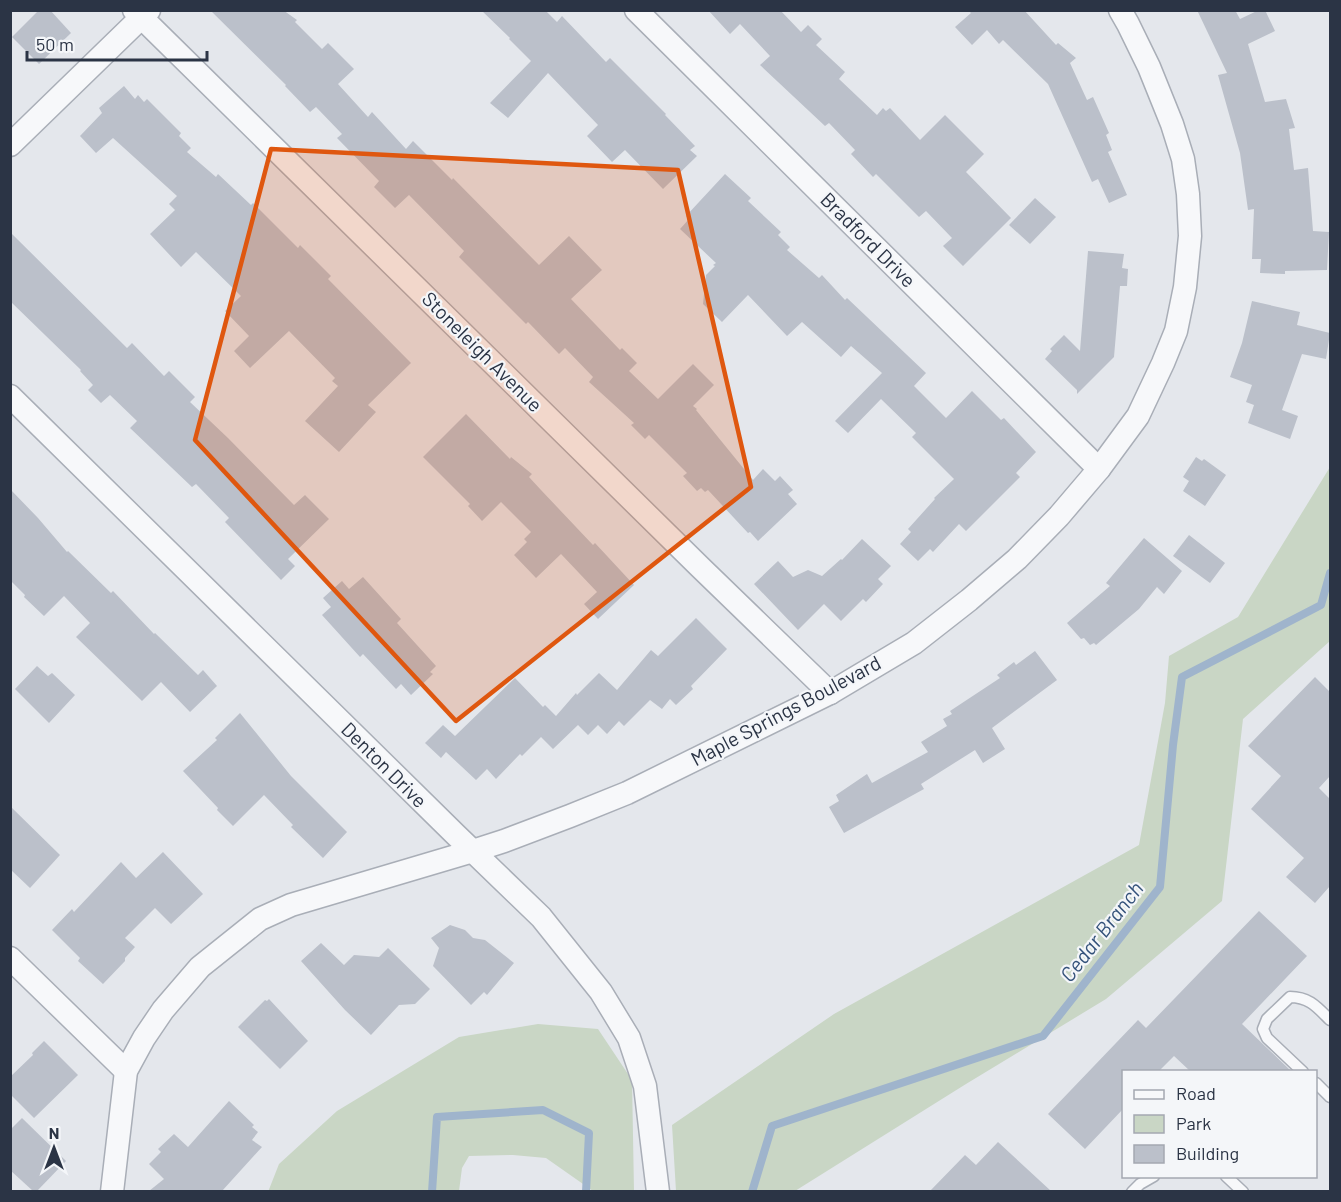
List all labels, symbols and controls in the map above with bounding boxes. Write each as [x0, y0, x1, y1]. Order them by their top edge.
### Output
scale bar [27, 24, 207, 62]
text: 50 m [36, 33, 74, 55]
street label: Bradford Drive [816, 187, 921, 292]
street label: Stoneleigh Avenue [418, 286, 548, 416]
street label: Maple Springs Boulevard [686, 650, 885, 770]
street label: Denton Drive [337, 717, 432, 812]
water label: Cedar Branch [1054, 876, 1148, 986]
legend [1122, 1070, 1317, 1178]
text: Road [1176, 1082, 1216, 1104]
text: Park [1176, 1112, 1211, 1134]
north arrow [24, 1118, 84, 1178]
text: N [49, 1123, 59, 1142]
text: Building [1176, 1142, 1239, 1164]

